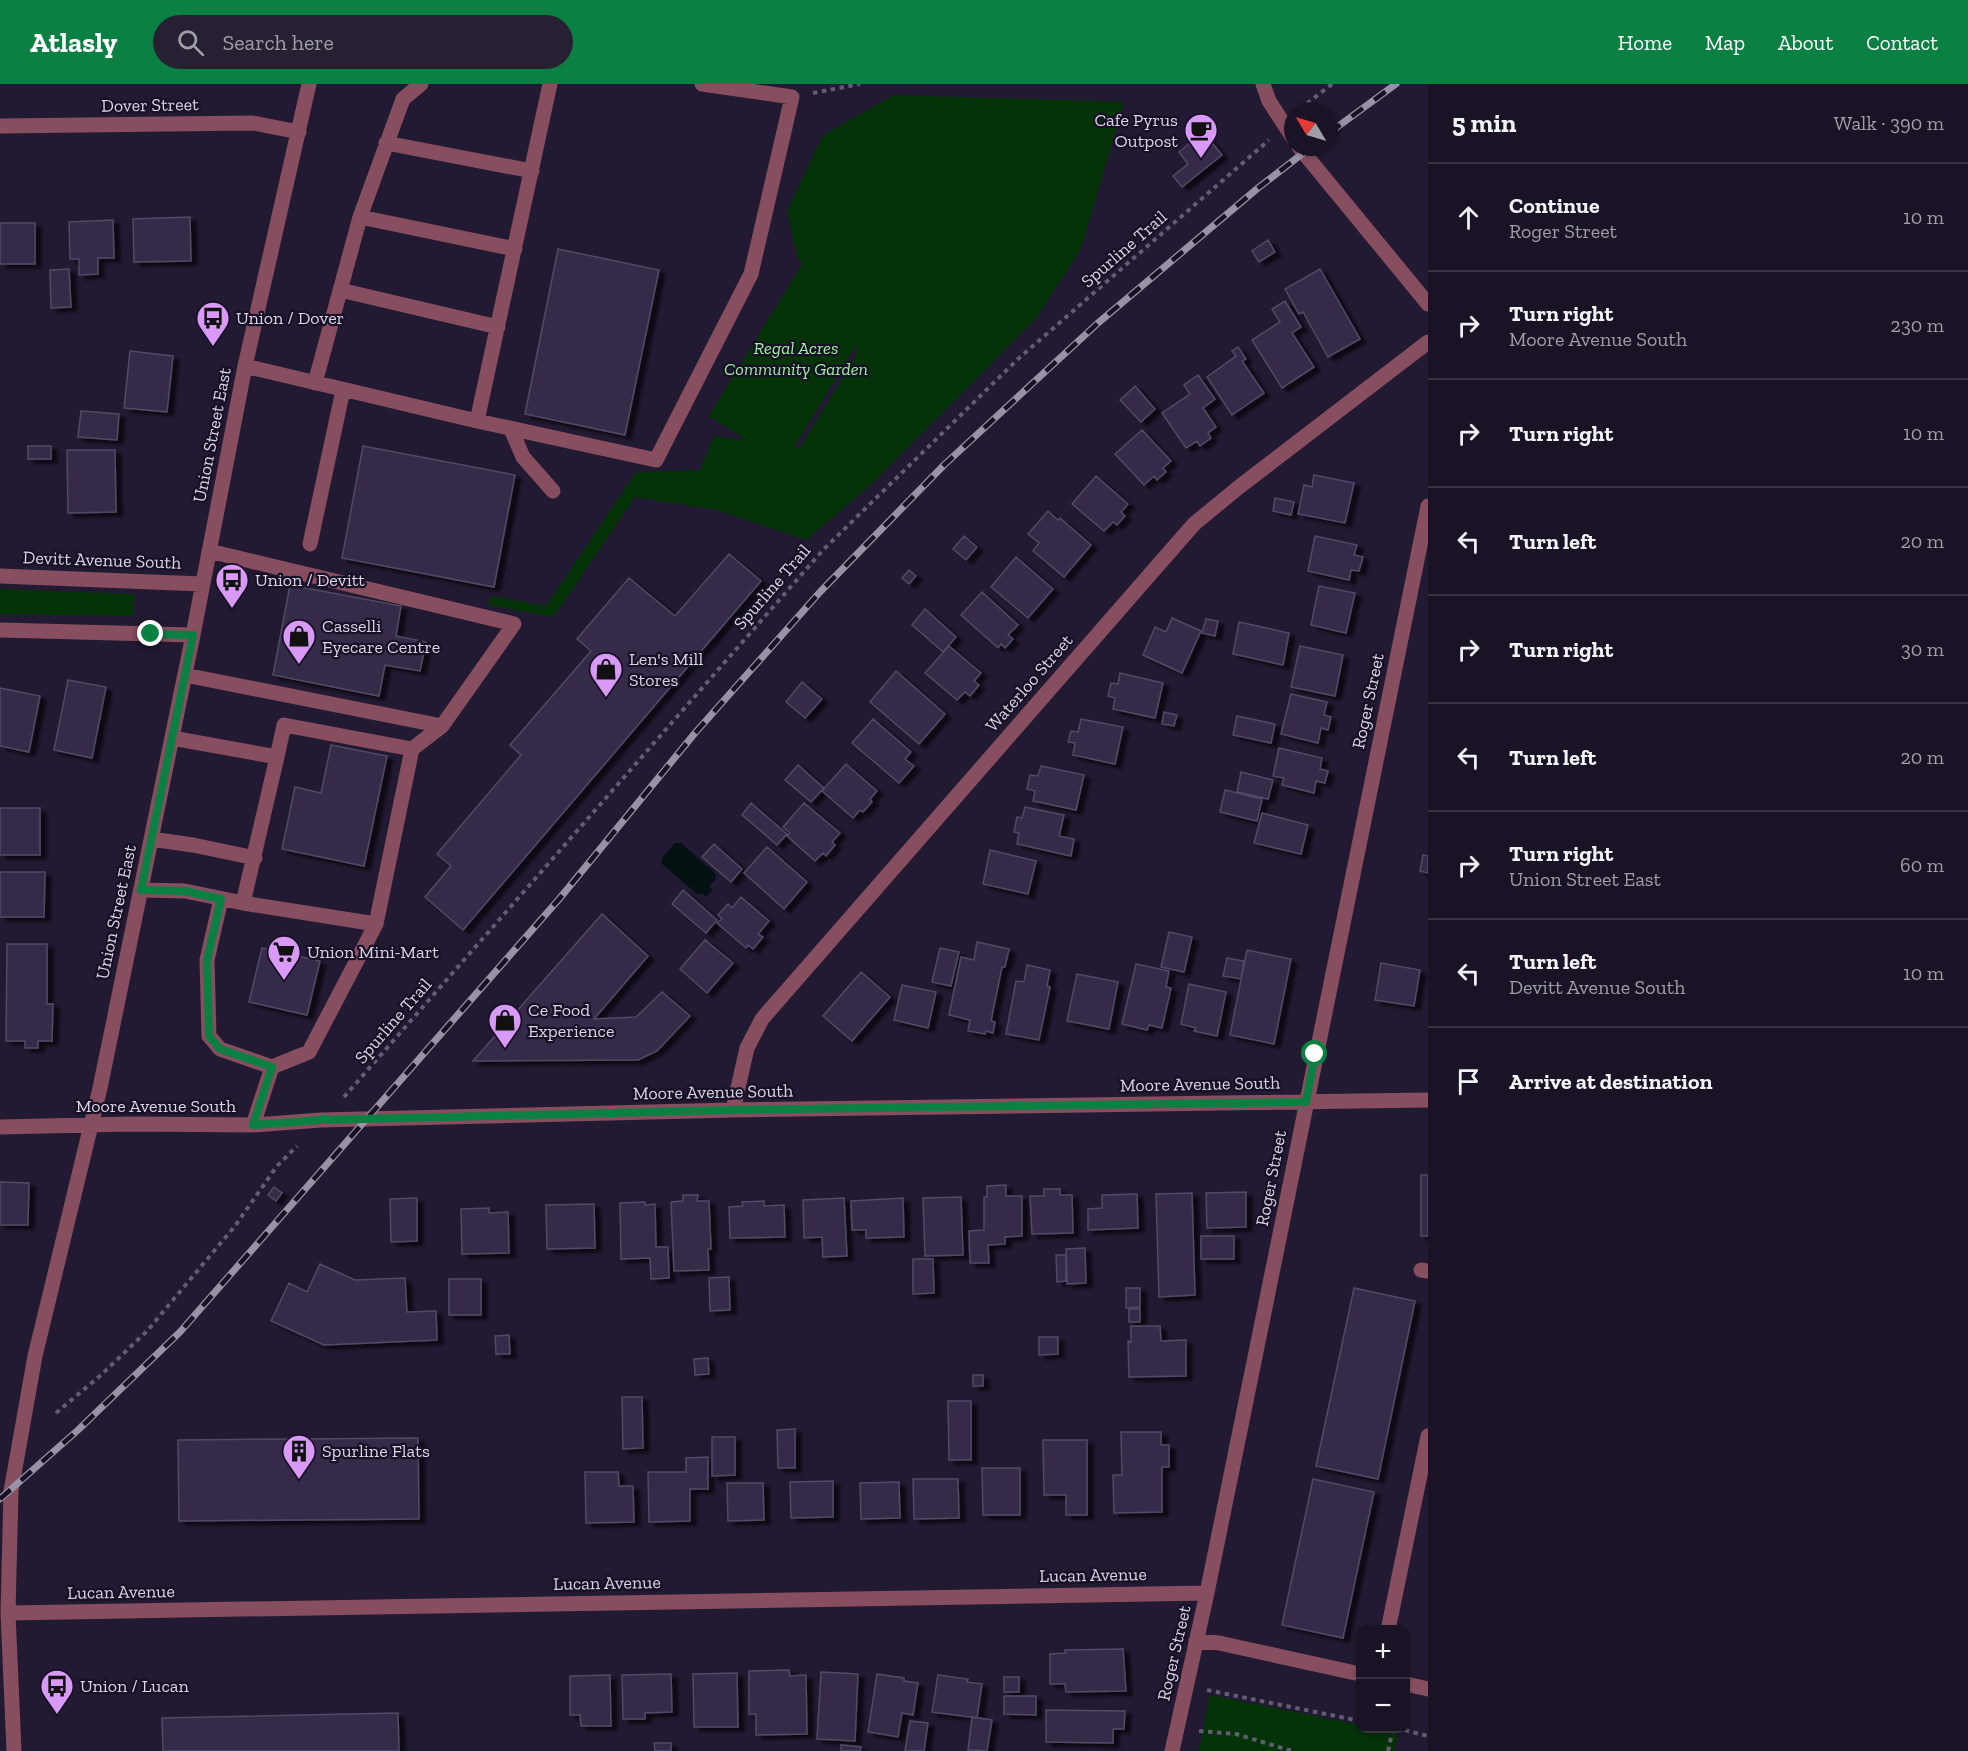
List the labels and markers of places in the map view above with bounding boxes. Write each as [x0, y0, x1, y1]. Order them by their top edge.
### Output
place label: Cafe Pyrus Outpost [1094, 109, 1178, 152]
cafe icon: Cafe Pyrus Outpost [1183, 112, 1219, 159]
bus stop icon: Union / Dover [195, 300, 231, 347]
place label: Union / Dover [236, 307, 344, 329]
bus stop icon: Union / Devitt [214, 562, 250, 609]
place label: Union / Devitt [255, 569, 365, 591]
place label: Casselli Eyecare Centre [322, 615, 440, 658]
shop icon: Casselli Eyecare Centre [281, 618, 317, 665]
place label: Len's Mill Stores [629, 648, 703, 691]
shop icon: Len's Mill Stores [588, 651, 624, 698]
supermarket icon: Union Mini-Mart [266, 934, 302, 981]
place label: Union Mini-Mart [307, 941, 439, 963]
place label: Ce Food Experience [528, 999, 614, 1042]
shop icon: Ce Food Experience [487, 1002, 523, 1049]
building icon: Spurline Flats [281, 1433, 317, 1480]
place label: Spurline Flats [322, 1440, 430, 1462]
bus stop icon: Union / Lucan [39, 1668, 75, 1715]
place label: Union / Lucan [80, 1675, 189, 1697]

